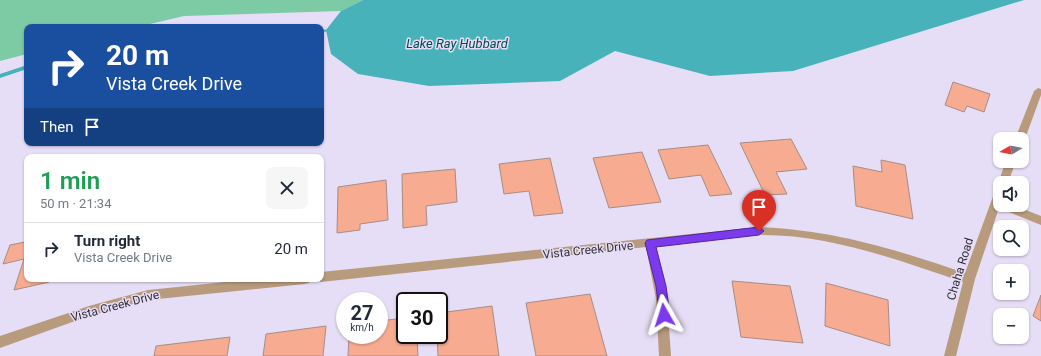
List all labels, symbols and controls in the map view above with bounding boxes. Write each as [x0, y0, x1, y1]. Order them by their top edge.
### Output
water label: Lake Ray Hubbard [406, 36, 509, 51]
text: 20 m [106, 39, 169, 72]
icon: right [40, 40, 92, 92]
text: Vista Creek Drive [106, 73, 242, 94]
icon: arrive [81, 116, 103, 138]
text: Then [40, 118, 73, 136]
north arrow [993, 132, 1029, 168]
map controls [993, 132, 1029, 344]
text: 1 min [40, 167, 100, 195]
button: close [266, 167, 308, 209]
button: sound [993, 176, 1029, 212]
pin [742, 190, 776, 231]
text: 50 m · 21:34 [40, 196, 111, 211]
icon: arrive [748, 196, 770, 218]
button: search [993, 220, 1029, 256]
text: Turn right [74, 232, 140, 250]
street label: Chaha Road [944, 236, 976, 302]
icon: right [40, 238, 62, 260]
street label: Vista Creek Drive [542, 238, 634, 262]
text: 20 m [274, 240, 308, 258]
text: Vista Creek Drive [74, 250, 172, 265]
button: + [993, 264, 1029, 300]
street label: Vista Creek Drive [69, 288, 161, 324]
speed limit sign: 30 [396, 292, 448, 344]
position arrow [643, 294, 685, 336]
text: 27 [351, 301, 373, 325]
button: − [993, 308, 1029, 344]
text: km/h [350, 322, 374, 333]

